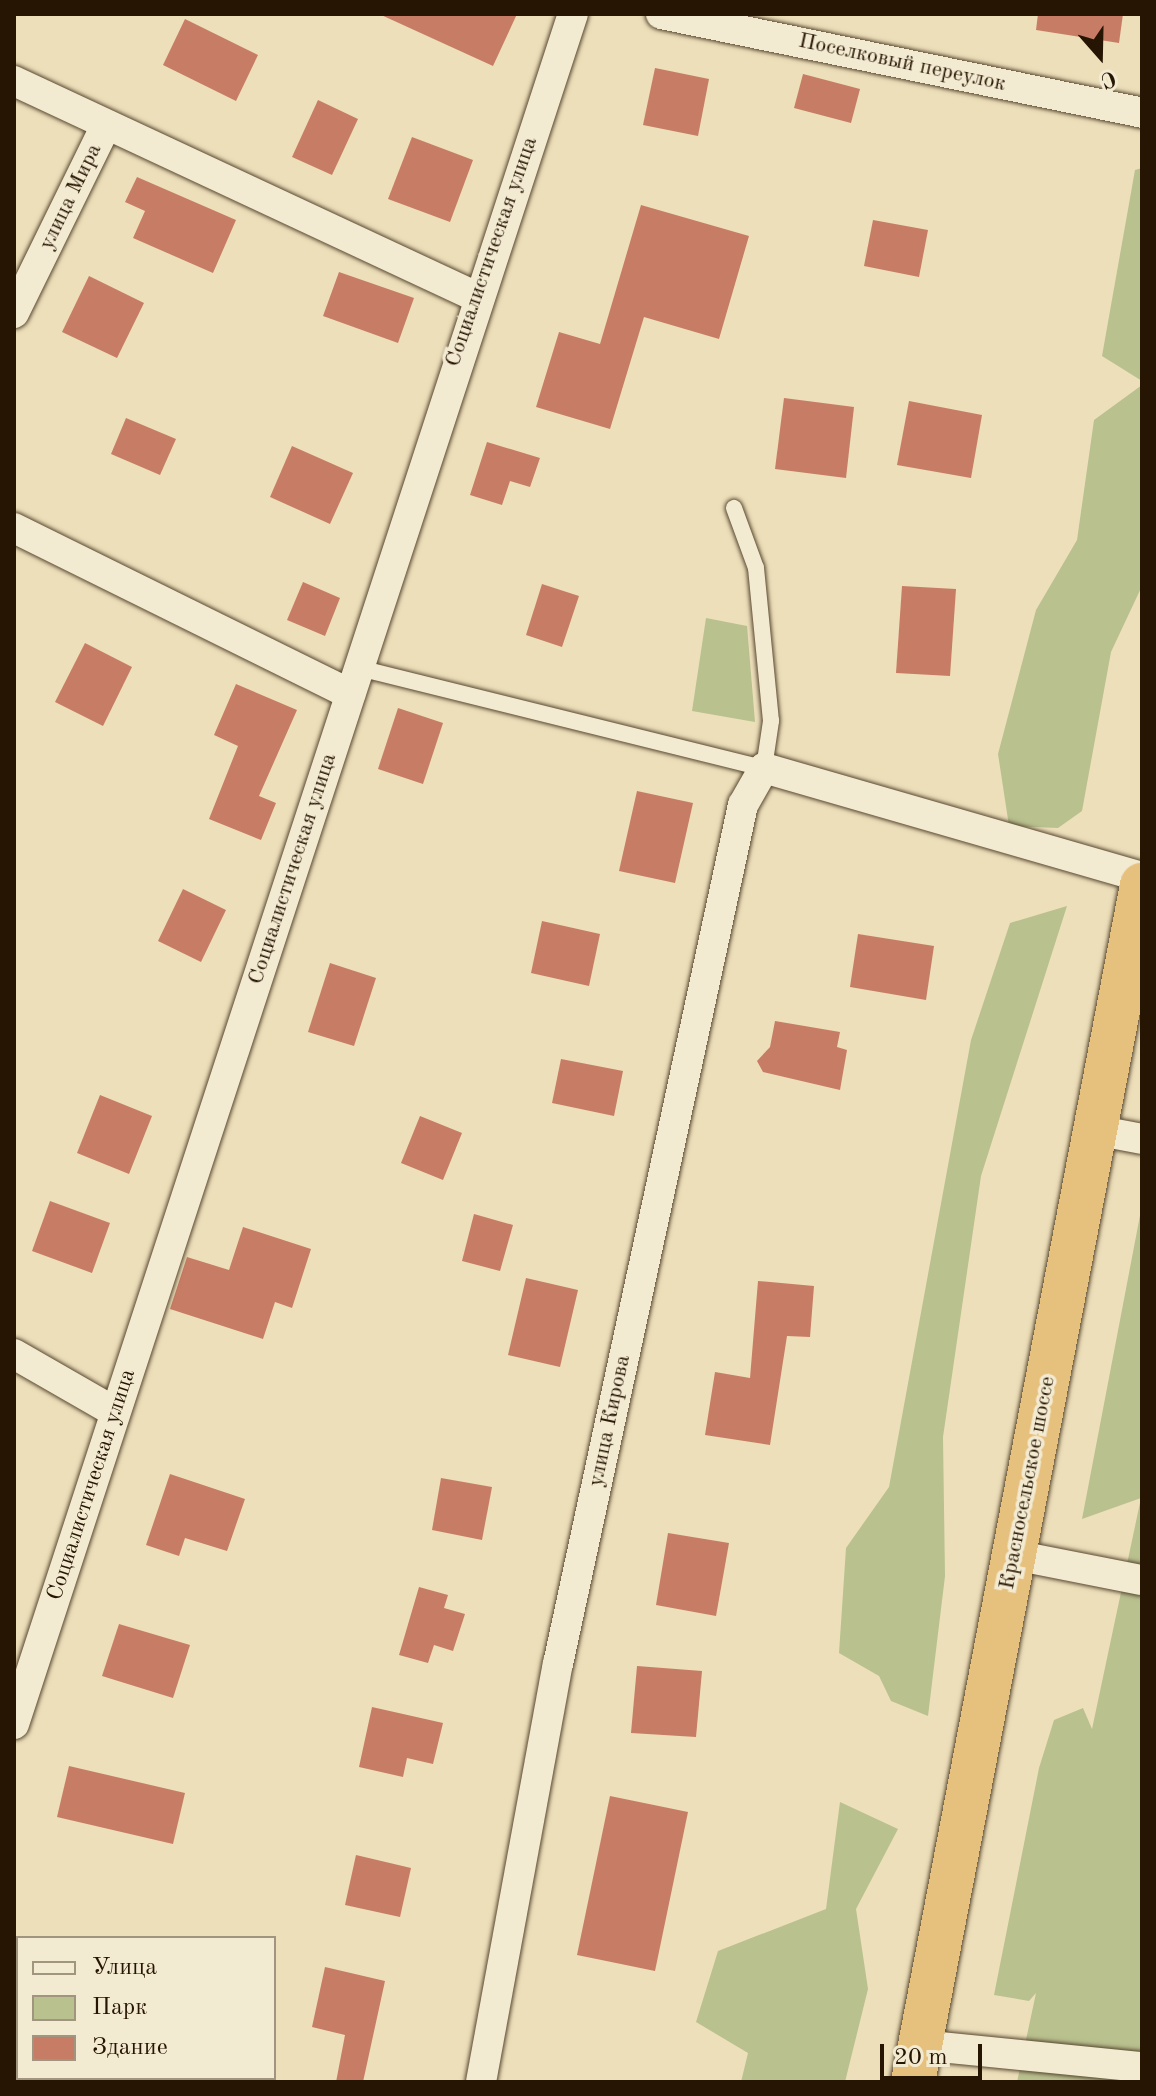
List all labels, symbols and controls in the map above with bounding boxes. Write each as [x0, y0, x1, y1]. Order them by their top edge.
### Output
north arrow [1060, 16, 1140, 96]
street label: Поселковый переулок [796, 28, 1008, 98]
text: С [1098, 66, 1119, 91]
street label: Социалистическая улица [440, 133, 544, 371]
street label: улица Мира [34, 140, 108, 254]
street label: Социалистическая улица [243, 750, 343, 988]
street label: улица Кирова [583, 1353, 637, 1489]
street label: Социалистическая улица [42, 1366, 142, 1604]
street label: Красносельское шоссе [994, 1374, 1062, 1592]
legend [16, 1936, 276, 2080]
text: Улица [92, 1956, 157, 1980]
text: Парк [92, 1996, 147, 2020]
scale bar [884, 2028, 986, 2078]
text: Здание [92, 2036, 168, 2060]
text: 20 m [894, 2046, 948, 2070]

